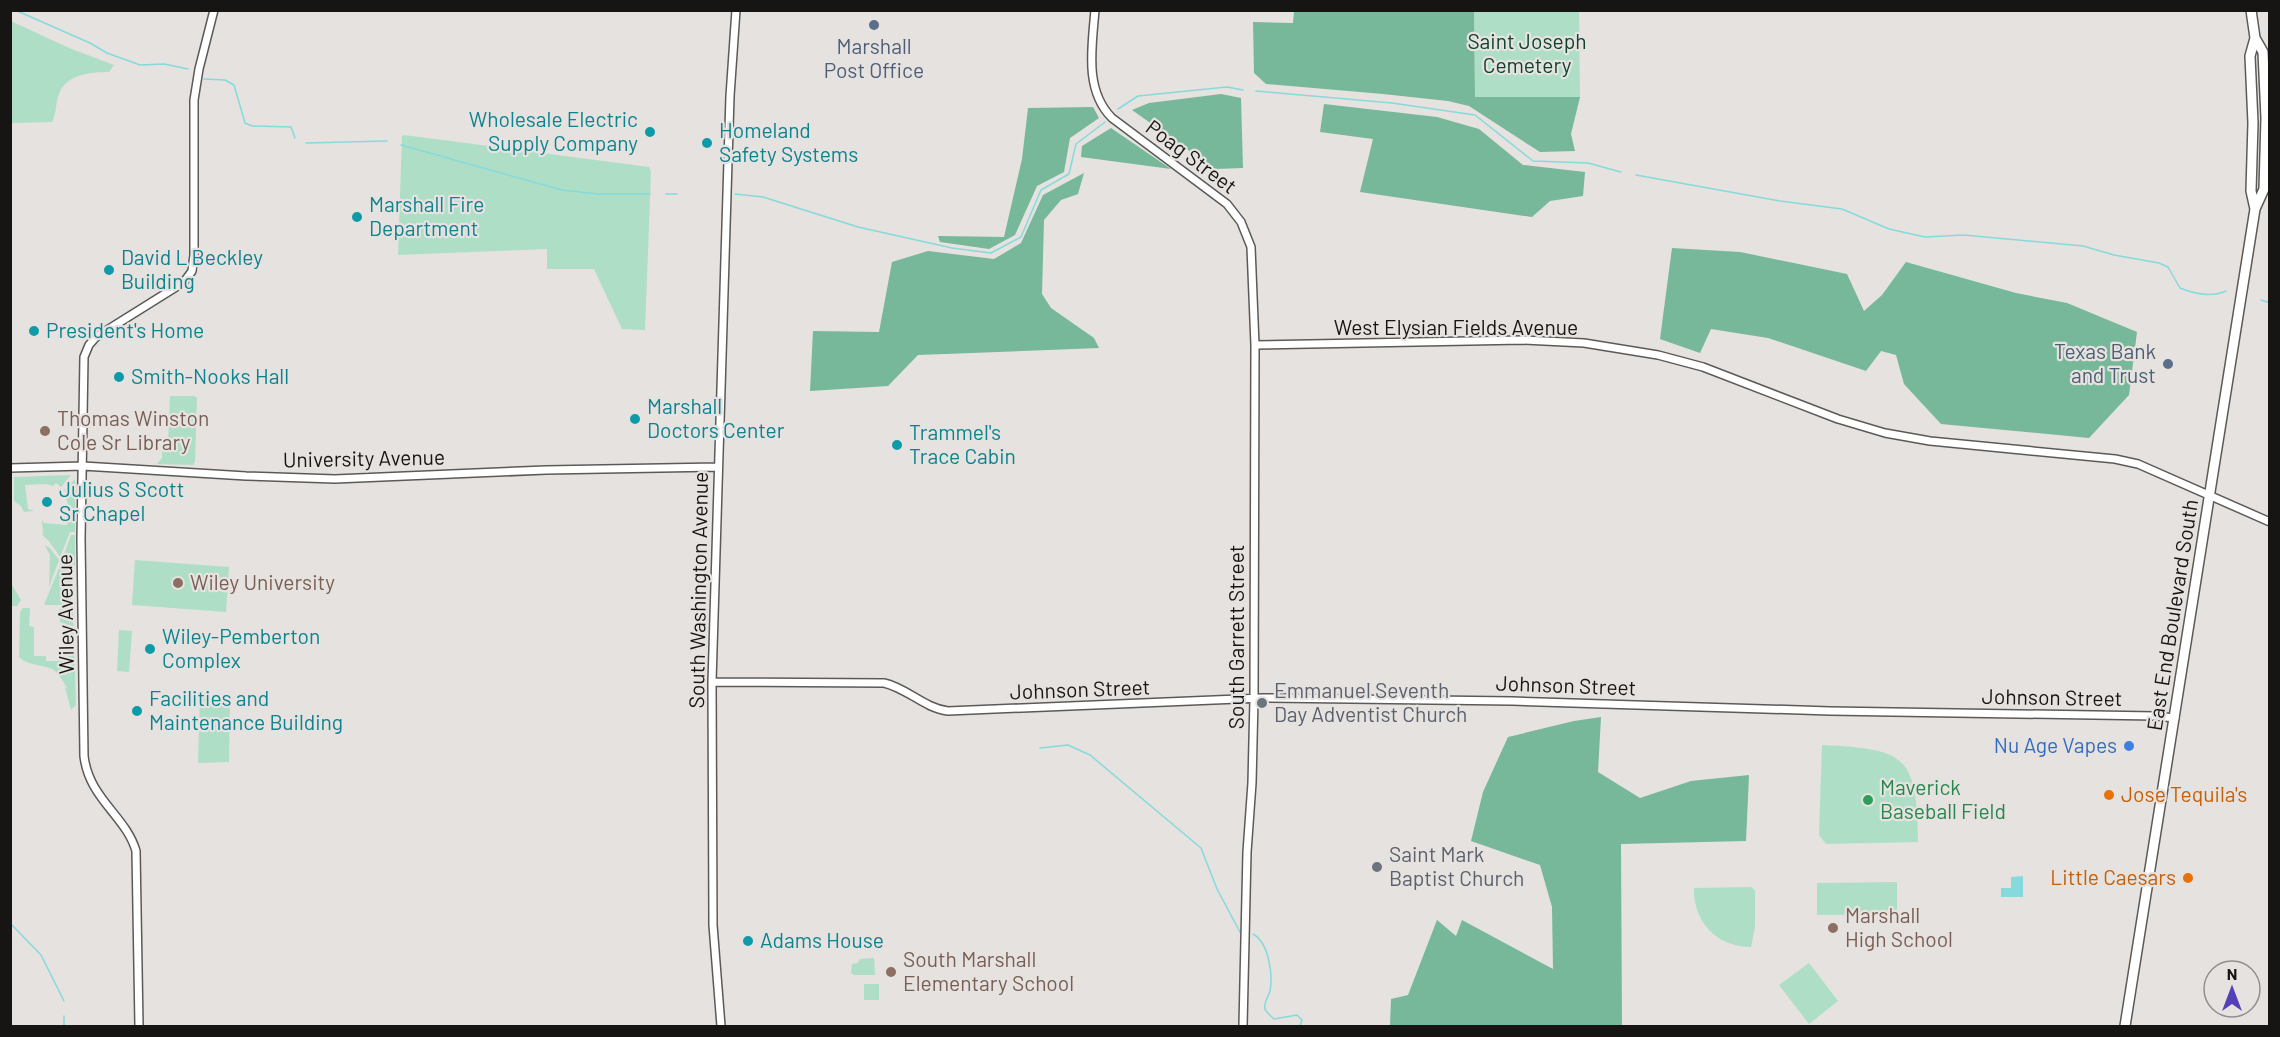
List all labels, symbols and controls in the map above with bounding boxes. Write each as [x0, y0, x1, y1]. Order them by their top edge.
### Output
marker: Marshall Post Office [867, 18, 881, 32]
park label: Saint Joseph Cemetery [1467, 28, 1587, 77]
place label: Marshall Post Office [824, 33, 924, 82]
place label: Wholesale Electric Supply Company [469, 106, 638, 155]
street label: Poag Street [1142, 114, 1242, 198]
place label: Homeland Safety Systems [719, 117, 858, 166]
marker: Wholesale Electric Supply Company [643, 125, 657, 139]
marker: Homeland Safety Systems [700, 136, 714, 150]
place label: Marshall Fire Department [369, 191, 484, 240]
marker: Marshall Fire Department [350, 210, 364, 224]
place label: David L Beckley Building [121, 244, 263, 293]
marker: David L Beckley Building [102, 263, 116, 277]
street label: West Elysian Fields Avenue [1334, 314, 1578, 339]
place label: President's Home [46, 317, 204, 342]
marker: President's Home [27, 324, 41, 338]
place label: Texas Bank and Trust [2054, 338, 2156, 387]
marker: Texas Bank and Trust [2161, 357, 2175, 371]
place label: Smith-Nooks Hall [131, 363, 289, 388]
marker: Smith-Nooks Hall [112, 370, 126, 384]
place label: Marshall Doctors Center [647, 393, 785, 442]
place label: Thomas Winston Cole Sr Library [57, 405, 209, 454]
marker: Marshall Doctors Center [628, 412, 642, 426]
place label: Trammel's Trace Cabin [909, 419, 1016, 468]
marker: Thomas Winston Cole Sr Library [38, 424, 52, 438]
marker: Trammel's Trace Cabin [890, 438, 904, 452]
street label: University Avenue [283, 444, 445, 471]
street label: South Washington Avenue [683, 471, 712, 709]
place label: Julius S Scott Sr Chapel [59, 476, 184, 525]
marker: Julius S Scott Sr Chapel [40, 495, 54, 509]
street label: East End Boulevard South [2141, 497, 2202, 732]
street label: South Garrett Street [1223, 545, 1248, 729]
street label: Wiley Avenue [51, 554, 78, 674]
place label: Wiley University [190, 569, 335, 594]
marker: Wiley University [171, 576, 185, 590]
place label: Wiley-Pemberton Complex [162, 623, 320, 672]
marker: Wiley-Pemberton Complex [143, 642, 157, 656]
street label: Johnson Street [1495, 670, 1637, 699]
street label: Johnson Street [1009, 674, 1151, 703]
place label: Emmanuel Seventh Day Adventist Church [1274, 677, 1467, 726]
street label: Johnson Street [1982, 683, 2123, 710]
place label: Facilities and Maintenance Building [149, 685, 343, 734]
marker: Emmanuel Seventh Day Adventist Church [1255, 696, 1269, 710]
marker: Facilities and Maintenance Building [130, 704, 144, 718]
place label: Nu Age Vapes [1994, 732, 2117, 757]
marker: Nu Age Vapes [2122, 739, 2136, 753]
place label: Maverick Baseball Field [1880, 774, 2006, 823]
place label: Jose Tequila's [2121, 781, 2247, 806]
marker: Jose Tequila's [2102, 788, 2116, 802]
marker: Maverick Baseball Field [1861, 793, 1875, 807]
place label: Saint Mark Baptist Church [1389, 841, 1524, 890]
marker: Saint Mark Baptist Church [1370, 860, 1384, 874]
place label: Little Caesars [2050, 864, 2176, 889]
marker: Little Caesars [2181, 871, 2195, 885]
place label: Marshall High School [1845, 902, 1953, 951]
marker: Marshall High School [1826, 921, 1840, 935]
place label: Adams House [760, 927, 884, 952]
marker: Adams House [741, 934, 755, 948]
place label: South Marshall Elementary School [903, 946, 1074, 995]
north arrow [2202, 959, 2262, 1019]
text: N [2227, 964, 2237, 983]
marker: South Marshall Elementary School [884, 965, 898, 979]

